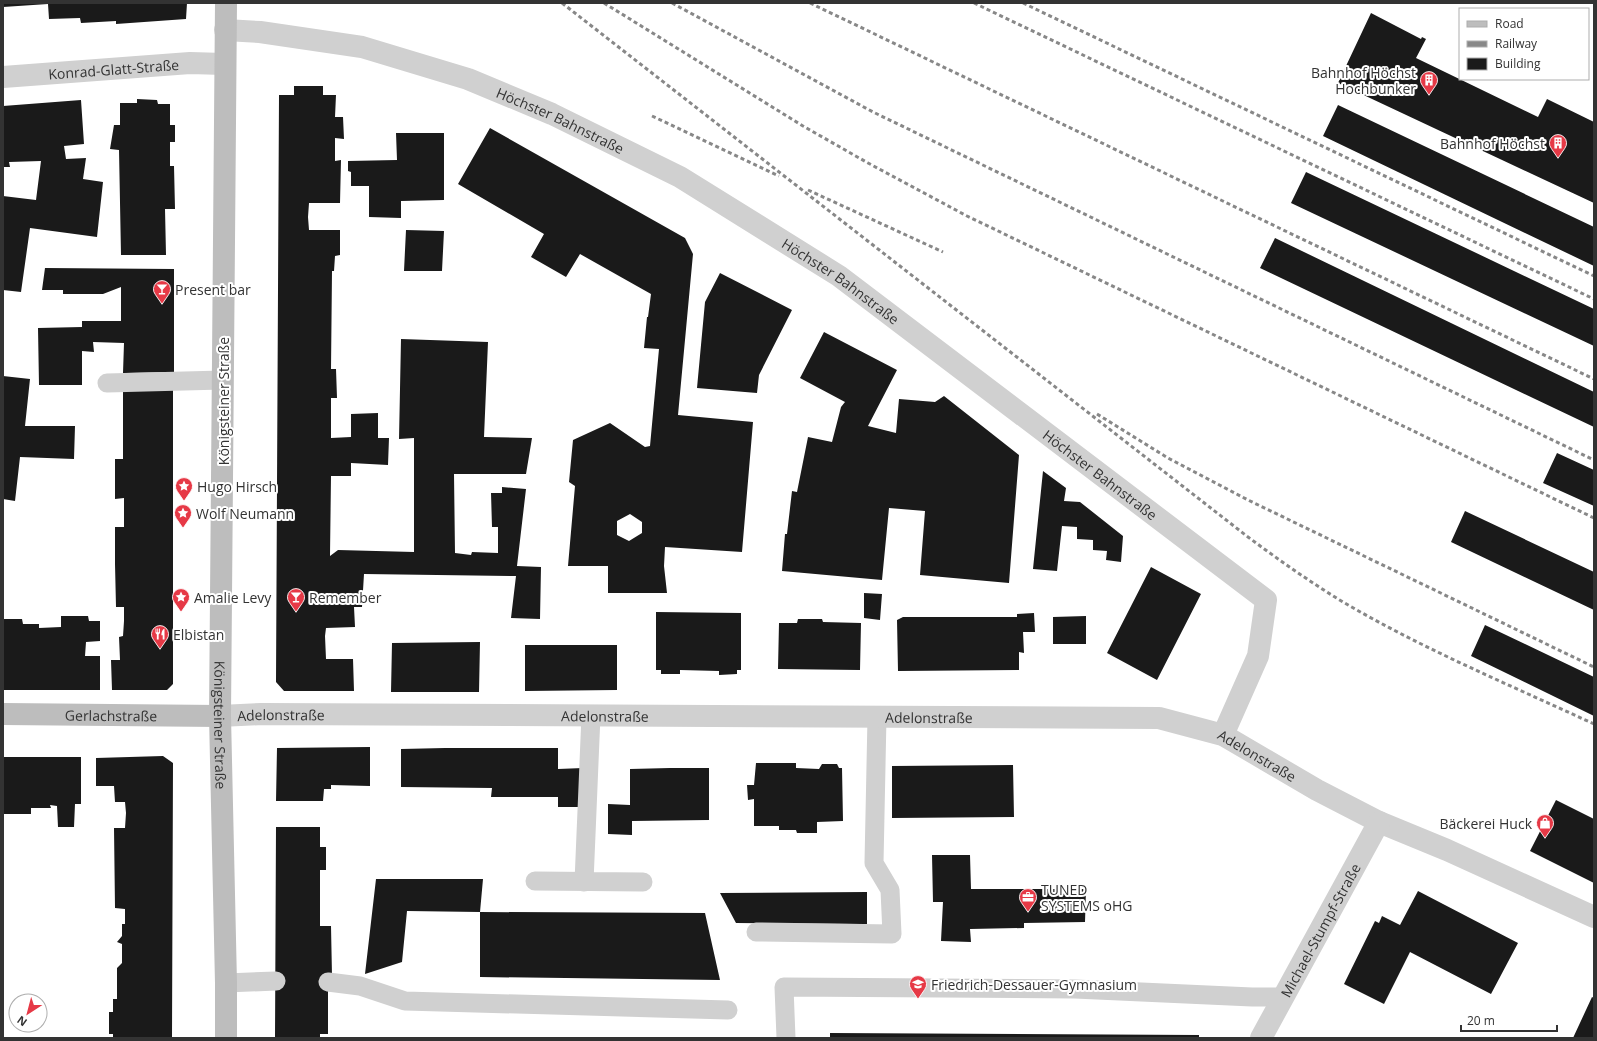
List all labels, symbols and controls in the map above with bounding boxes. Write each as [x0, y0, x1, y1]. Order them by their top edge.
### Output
legend [1459, 8, 1589, 80]
text: Road [1495, 15, 1524, 32]
text: Railway [1495, 35, 1538, 52]
street label: Konrad-Glatt-Straße [48, 54, 180, 83]
text: Building [1495, 55, 1541, 72]
place label: Bahnhof Höchst Hochbunker [1311, 63, 1416, 98]
building icon: Bahnhof Höchst Hochbunker [1419, 70, 1439, 95]
street label: Höchster Bahnstraße [494, 82, 628, 158]
building icon: Bahnhof Höchst [1548, 133, 1568, 158]
place label: Bahnhof Höchst [1440, 134, 1545, 153]
street label: Höchster Bahnstraße [779, 233, 903, 328]
bar icon: Present bar [152, 279, 172, 304]
place label: Present bar [175, 280, 251, 299]
street label: Königsteiner Straße [214, 337, 233, 465]
street label: Höchster Bahnstraße [1039, 425, 1162, 524]
place icon: Hugo Hirsch [174, 476, 194, 501]
place label: Hugo Hirsch [197, 477, 277, 496]
place icon: Wolf Neumann [173, 503, 193, 528]
place label: Wolf Neumann [196, 504, 294, 523]
place icon: Amalie Levy [171, 587, 191, 612]
bar icon: Remember [286, 587, 306, 612]
place label: Amalie Levy [194, 588, 272, 607]
place label: Remember [309, 588, 382, 607]
restaurant icon: Elbistan [150, 624, 170, 649]
place label: Elbistan [173, 625, 224, 644]
street label: Königsteiner Straße [210, 661, 231, 790]
street label: Adelonstraße [237, 704, 325, 725]
street label: Gerlachstraße [65, 705, 157, 725]
street label: Adelonstraße [561, 706, 649, 725]
street label: Adelonstraße [885, 707, 973, 727]
street label: Adelonstraße [1215, 725, 1300, 785]
shop icon: Bäckerei Huck [1535, 813, 1555, 838]
place label: Bäckerei Huck [1440, 814, 1533, 833]
street label: Michael-Stumpf-Straße [1276, 860, 1364, 1000]
place label: TUNED SYSTEMS oHG [1041, 880, 1133, 915]
office icon: TUNED SYSTEMS oHG [1018, 887, 1038, 912]
school or university icon: Friedrich-Dessauer-Gymnasium [908, 974, 928, 999]
place label: Friedrich-Dessauer-Gymnasium [931, 975, 1137, 994]
north arrow [8, 993, 48, 1033]
scale bar [1461, 1007, 1557, 1033]
text: 20 m [1467, 1012, 1495, 1029]
text: N [14, 1013, 30, 1030]

